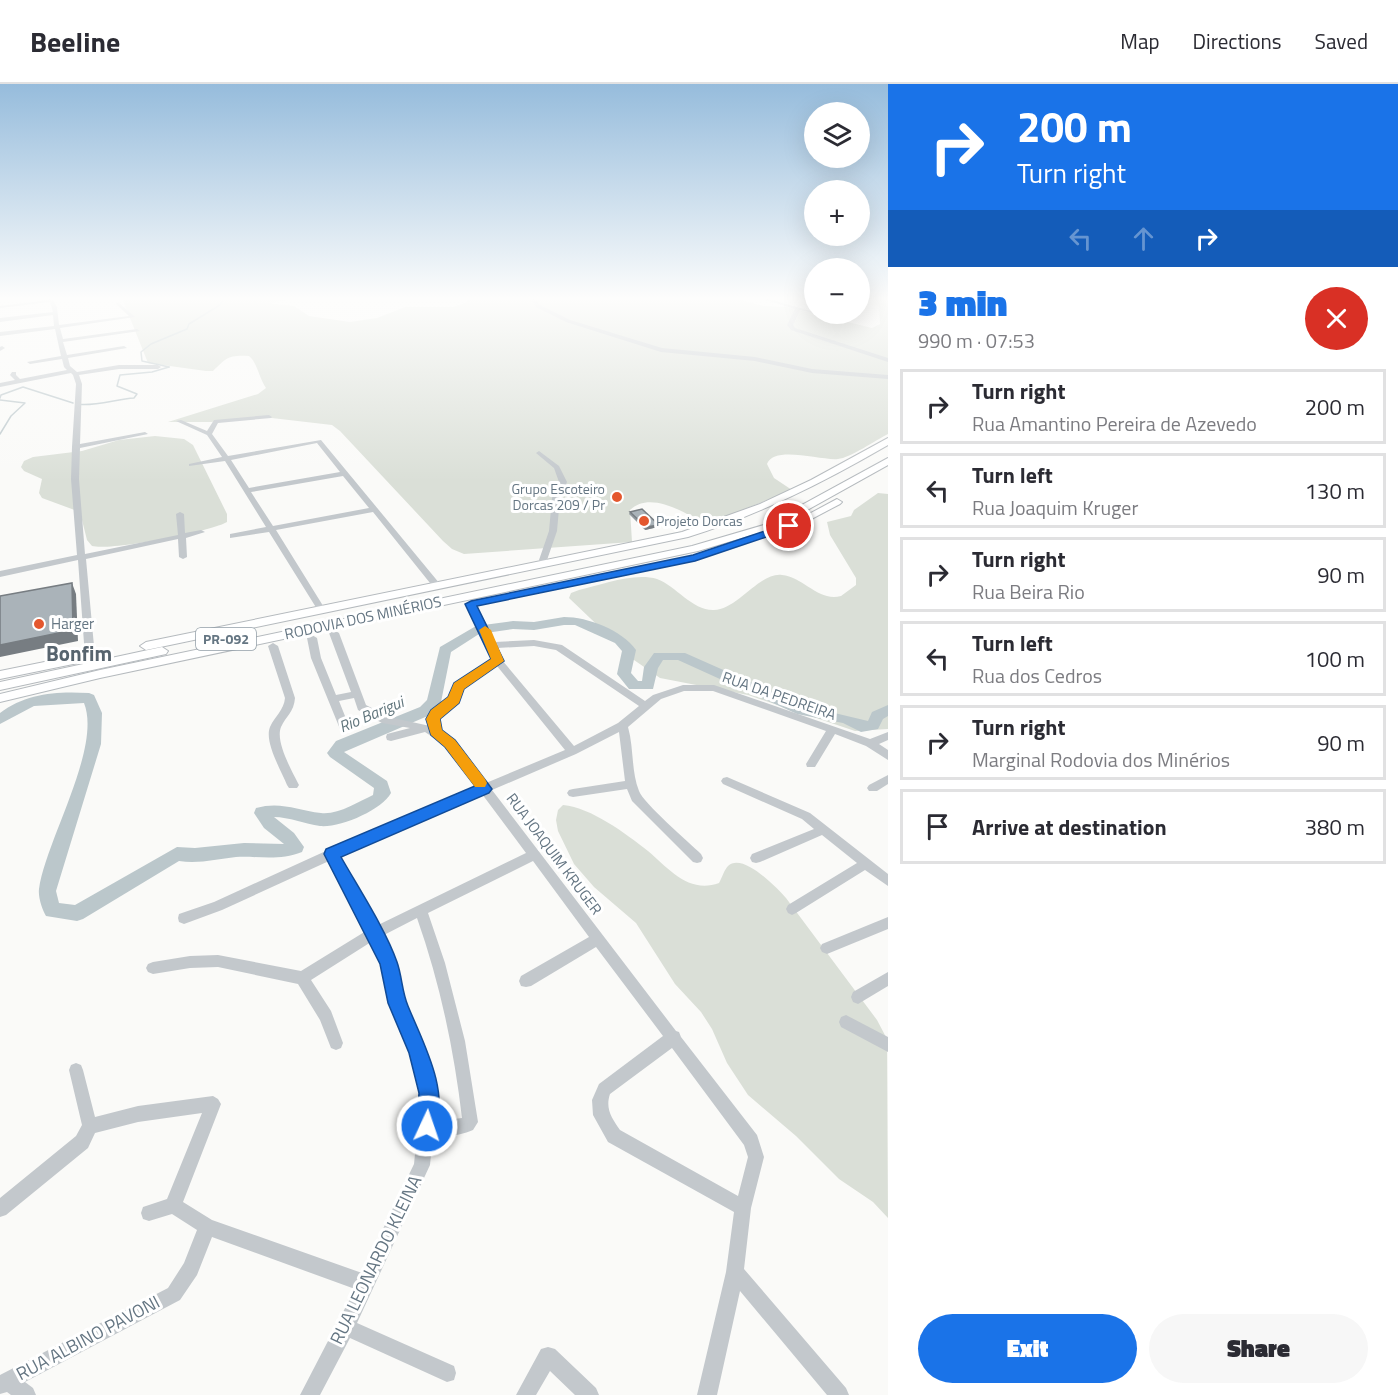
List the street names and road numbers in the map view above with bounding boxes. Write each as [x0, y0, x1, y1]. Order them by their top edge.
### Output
street label: RODOVIA DOS MINÉRIOS [282, 590, 443, 645]
road number: PR-092 [196, 628, 256, 650]
street label: RUA DA PEDREIRA [719, 665, 839, 726]
street label: RUA JOAQUIM KRUGER [501, 788, 608, 919]
street label: RUA LEONARDO KLEINA [323, 1170, 428, 1349]
street label: RUA ALBINO PAVONI [11, 1288, 164, 1387]

